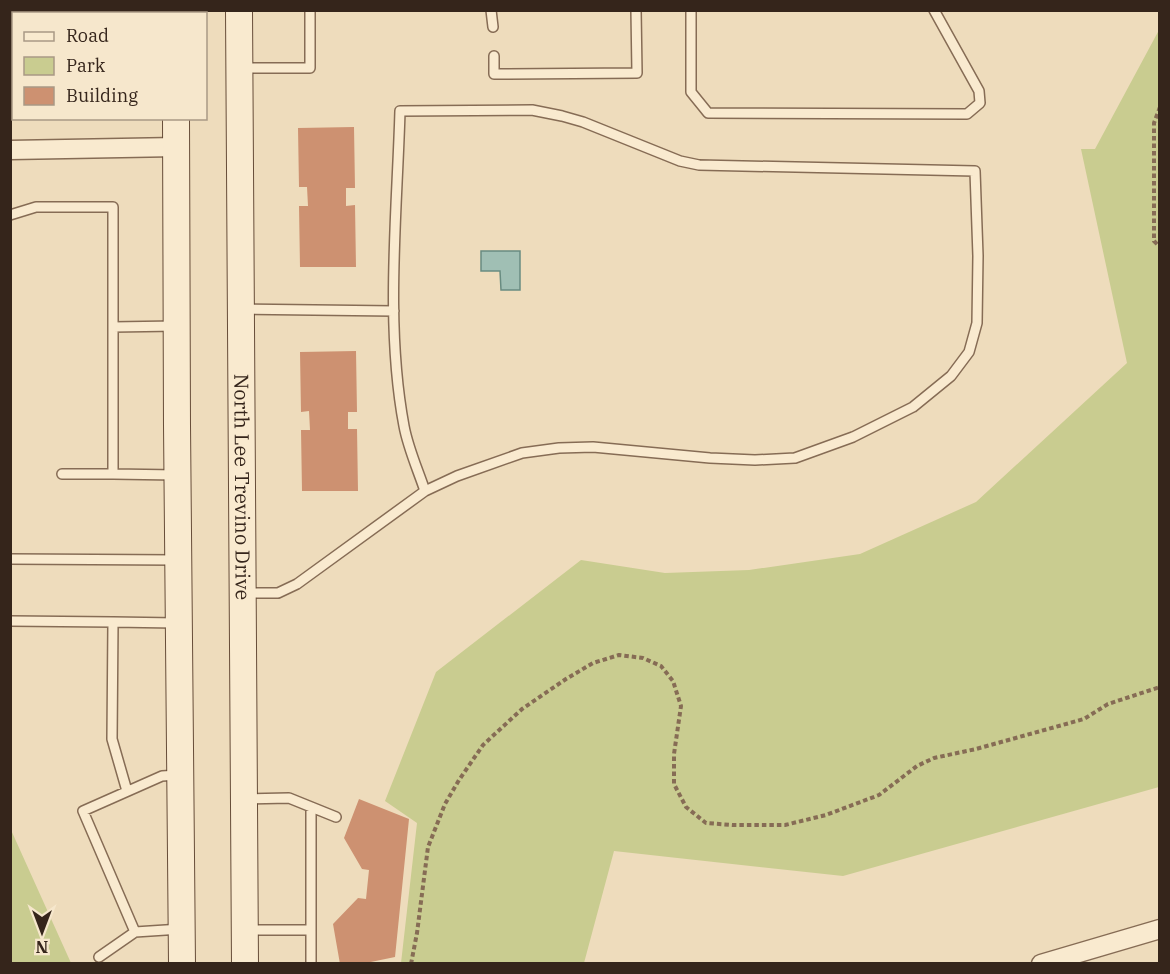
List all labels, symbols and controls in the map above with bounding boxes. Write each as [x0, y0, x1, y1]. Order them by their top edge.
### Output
legend [12, 12, 207, 120]
text: Road [66, 24, 109, 47]
text: Park [66, 54, 106, 77]
text: Building [66, 84, 138, 107]
street label: North Lee Trevino Drive [228, 374, 257, 600]
north arrow [12, 902, 72, 962]
text: N [36, 937, 48, 957]

